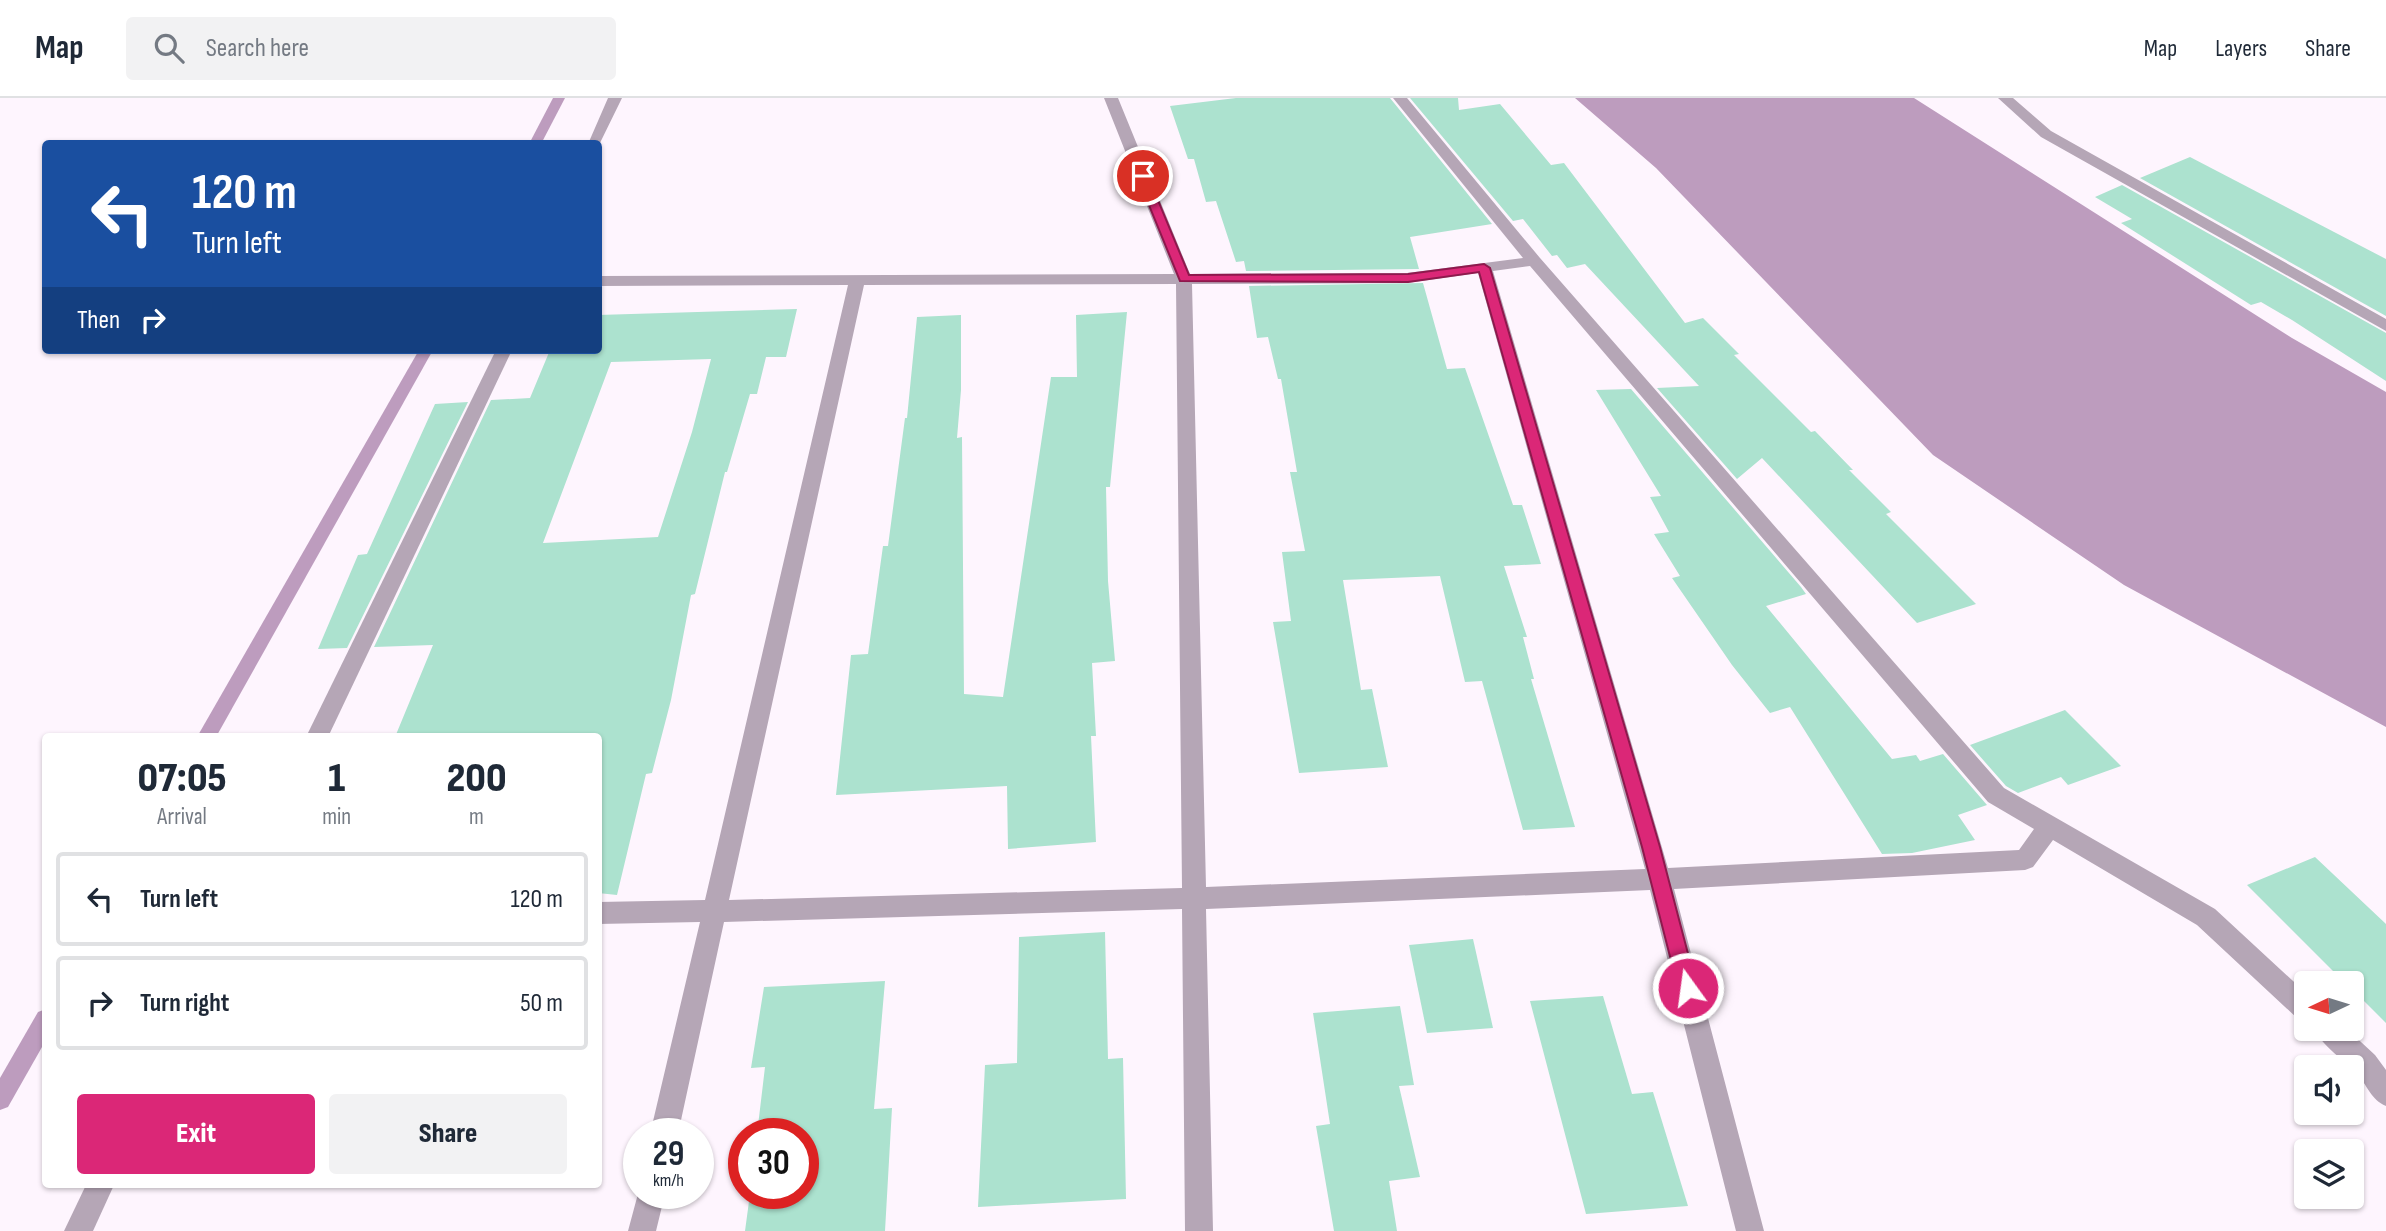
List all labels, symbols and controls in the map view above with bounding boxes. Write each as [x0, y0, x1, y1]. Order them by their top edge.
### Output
search box [126, 17, 616, 80]
text: Map [35, 28, 84, 68]
icon: search [150, 29, 188, 67]
text: Search here [206, 33, 309, 64]
text: Map [2144, 34, 2177, 63]
text: Layers [2215, 34, 2267, 63]
text: Share [2305, 34, 2351, 63]
pin [1113, 146, 1173, 206]
icon: arrive [1124, 157, 1162, 195]
text: 120 m [192, 164, 297, 223]
icon: left [77, 168, 168, 259]
text: Turn left [192, 224, 282, 263]
icon: right [134, 301, 172, 339]
text: Then [77, 305, 120, 336]
text: 07:05 [137, 753, 227, 804]
text: 1 [328, 753, 345, 804]
text: 200 [446, 753, 507, 804]
text: Arrival [157, 803, 207, 831]
text: min [322, 803, 351, 831]
text: m [469, 803, 484, 831]
icon: left [81, 880, 119, 918]
text: Turn left [140, 884, 218, 915]
text: 120 m [510, 884, 563, 915]
position arrow [1651, 951, 1725, 1025]
north arrow [2294, 971, 2364, 1041]
map controls [2294, 971, 2364, 1209]
icon: right [81, 984, 119, 1022]
text: Turn right [140, 988, 229, 1019]
text: 50 m [520, 988, 563, 1019]
button: sound [2294, 1055, 2364, 1125]
button: Exit [77, 1094, 315, 1174]
button: Share [329, 1094, 567, 1174]
speed limit sign: 30 [728, 1118, 819, 1209]
text: 29 [653, 1133, 684, 1176]
button: layers [2294, 1139, 2364, 1209]
text: km/h [653, 1170, 684, 1191]

